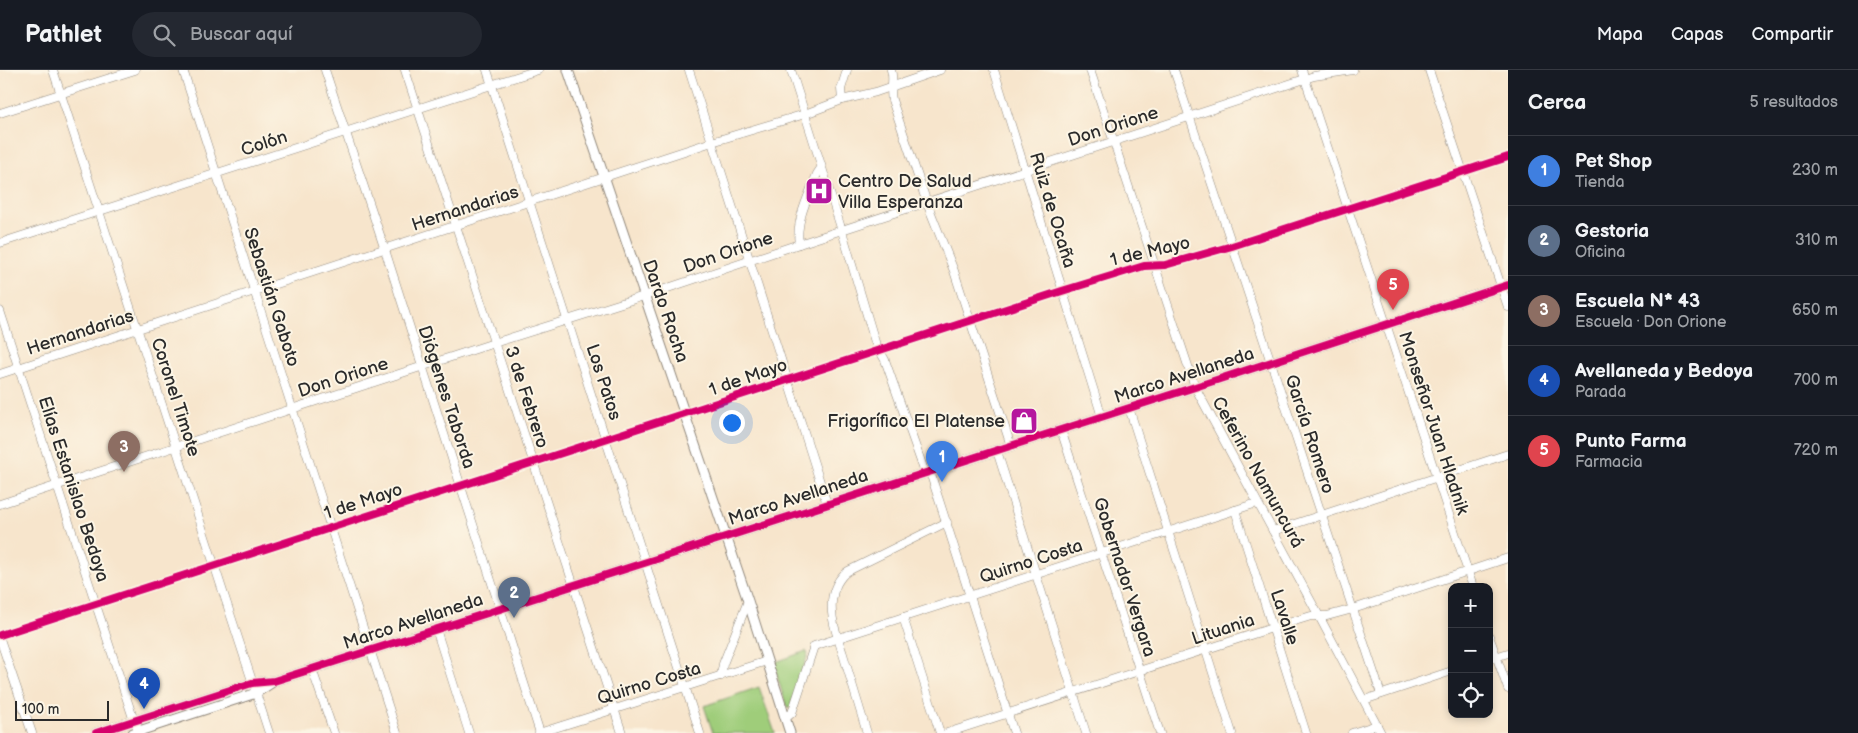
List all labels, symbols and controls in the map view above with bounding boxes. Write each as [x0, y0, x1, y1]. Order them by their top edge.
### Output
search box [132, 12, 482, 57]
text: Pathlet [25, 20, 102, 49]
icon: search [150, 21, 178, 49]
text: Buscar aquí [190, 23, 292, 46]
text: Mapa [1597, 24, 1643, 45]
text: Capas [1671, 24, 1724, 45]
text: Compartir [1752, 24, 1833, 45]
text: Cerca [1528, 90, 1586, 115]
text: 5 resultados [1750, 93, 1838, 112]
street label: Don Orione [1065, 102, 1161, 151]
street label: Colón [238, 126, 290, 161]
street label: Ruiz de Ocaña [1025, 150, 1080, 271]
text: Pet Shop [1575, 150, 1652, 173]
text: 1 [1541, 161, 1547, 180]
text: 230 m [1792, 161, 1838, 180]
place label: Centro De Salud Villa Esperanza [838, 171, 972, 213]
text: Tienda [1575, 173, 1624, 192]
hospital icon: Centro De Salud Villa Esperanza [804, 176, 834, 206]
street label: Hernandarias [409, 181, 521, 236]
text: Gestoria [1575, 220, 1649, 243]
street label: Sebastián Gaboto [239, 225, 304, 369]
street label: Don Orione [680, 227, 776, 278]
text: 2 [1539, 231, 1549, 250]
text: 310 m [1795, 231, 1838, 250]
street label: 1 de Mayo [1108, 232, 1192, 271]
text: Oficina [1575, 243, 1625, 262]
street label: Dardo Rocha [638, 257, 693, 365]
pin: 5 [1377, 269, 1409, 310]
text: Escuela N* 43 [1575, 290, 1700, 313]
text: 3 [1539, 301, 1549, 320]
text: 650 m [1792, 301, 1838, 320]
street label: Hernandarias [24, 305, 136, 360]
text: Escuela · Don Orione [1575, 313, 1727, 332]
street label: Diógenes Taborda [414, 323, 480, 471]
street label: Monseñor Juan Hladnik [1394, 329, 1473, 518]
street label: Coronel Timote [146, 335, 205, 459]
street label: Los Patos [581, 341, 626, 423]
street label: Marco Avellaneda [1112, 343, 1257, 408]
street label: 3 de Febrero [500, 344, 553, 451]
street label: Don Orione [295, 353, 391, 402]
street label: 1 de Mayo [706, 354, 790, 401]
text: Avellaneda y Bedoya [1575, 360, 1753, 383]
text: 4 [1539, 371, 1549, 390]
text: 700 m [1794, 371, 1838, 390]
street label: García Romero [1280, 372, 1339, 496]
text: Parada [1575, 383, 1626, 402]
street label: Ceferino Namuncurá [1207, 393, 1308, 552]
street label: Elías Estanislao Bedoya [34, 394, 113, 584]
shop icon: Frigorífico El Platense [1009, 406, 1039, 436]
your location [719, 410, 745, 436]
place label: Frigorífico El Platense [827, 411, 1005, 432]
text: Punto Farma [1575, 430, 1687, 453]
pin: 3 [108, 431, 140, 472]
pin: 1 [926, 441, 958, 482]
text: 5 [1539, 441, 1549, 460]
text: 720 m [1794, 441, 1838, 460]
text: Farmacia [1575, 453, 1643, 472]
street label: Marco Avellaneda [726, 465, 871, 530]
street label: 1 de Mayo [321, 479, 405, 524]
street label: Gobernador Vergara [1089, 495, 1160, 659]
street label: Quirno Costa [977, 535, 1085, 588]
pin: 2 [498, 577, 530, 618]
map controls [1448, 583, 1493, 718]
button: + [1448, 583, 1493, 628]
street label: Lavalle [1266, 587, 1303, 648]
street label: Marco Avellaneda [341, 589, 486, 654]
street label: Lituania [1189, 609, 1257, 649]
button: − [1448, 628, 1493, 673]
street label: Quirno Costa [595, 658, 703, 709]
pin: 4 [128, 668, 160, 709]
button: locate [1448, 673, 1493, 718]
scale bar [15, 698, 109, 721]
text: 100 m [22, 701, 59, 718]

